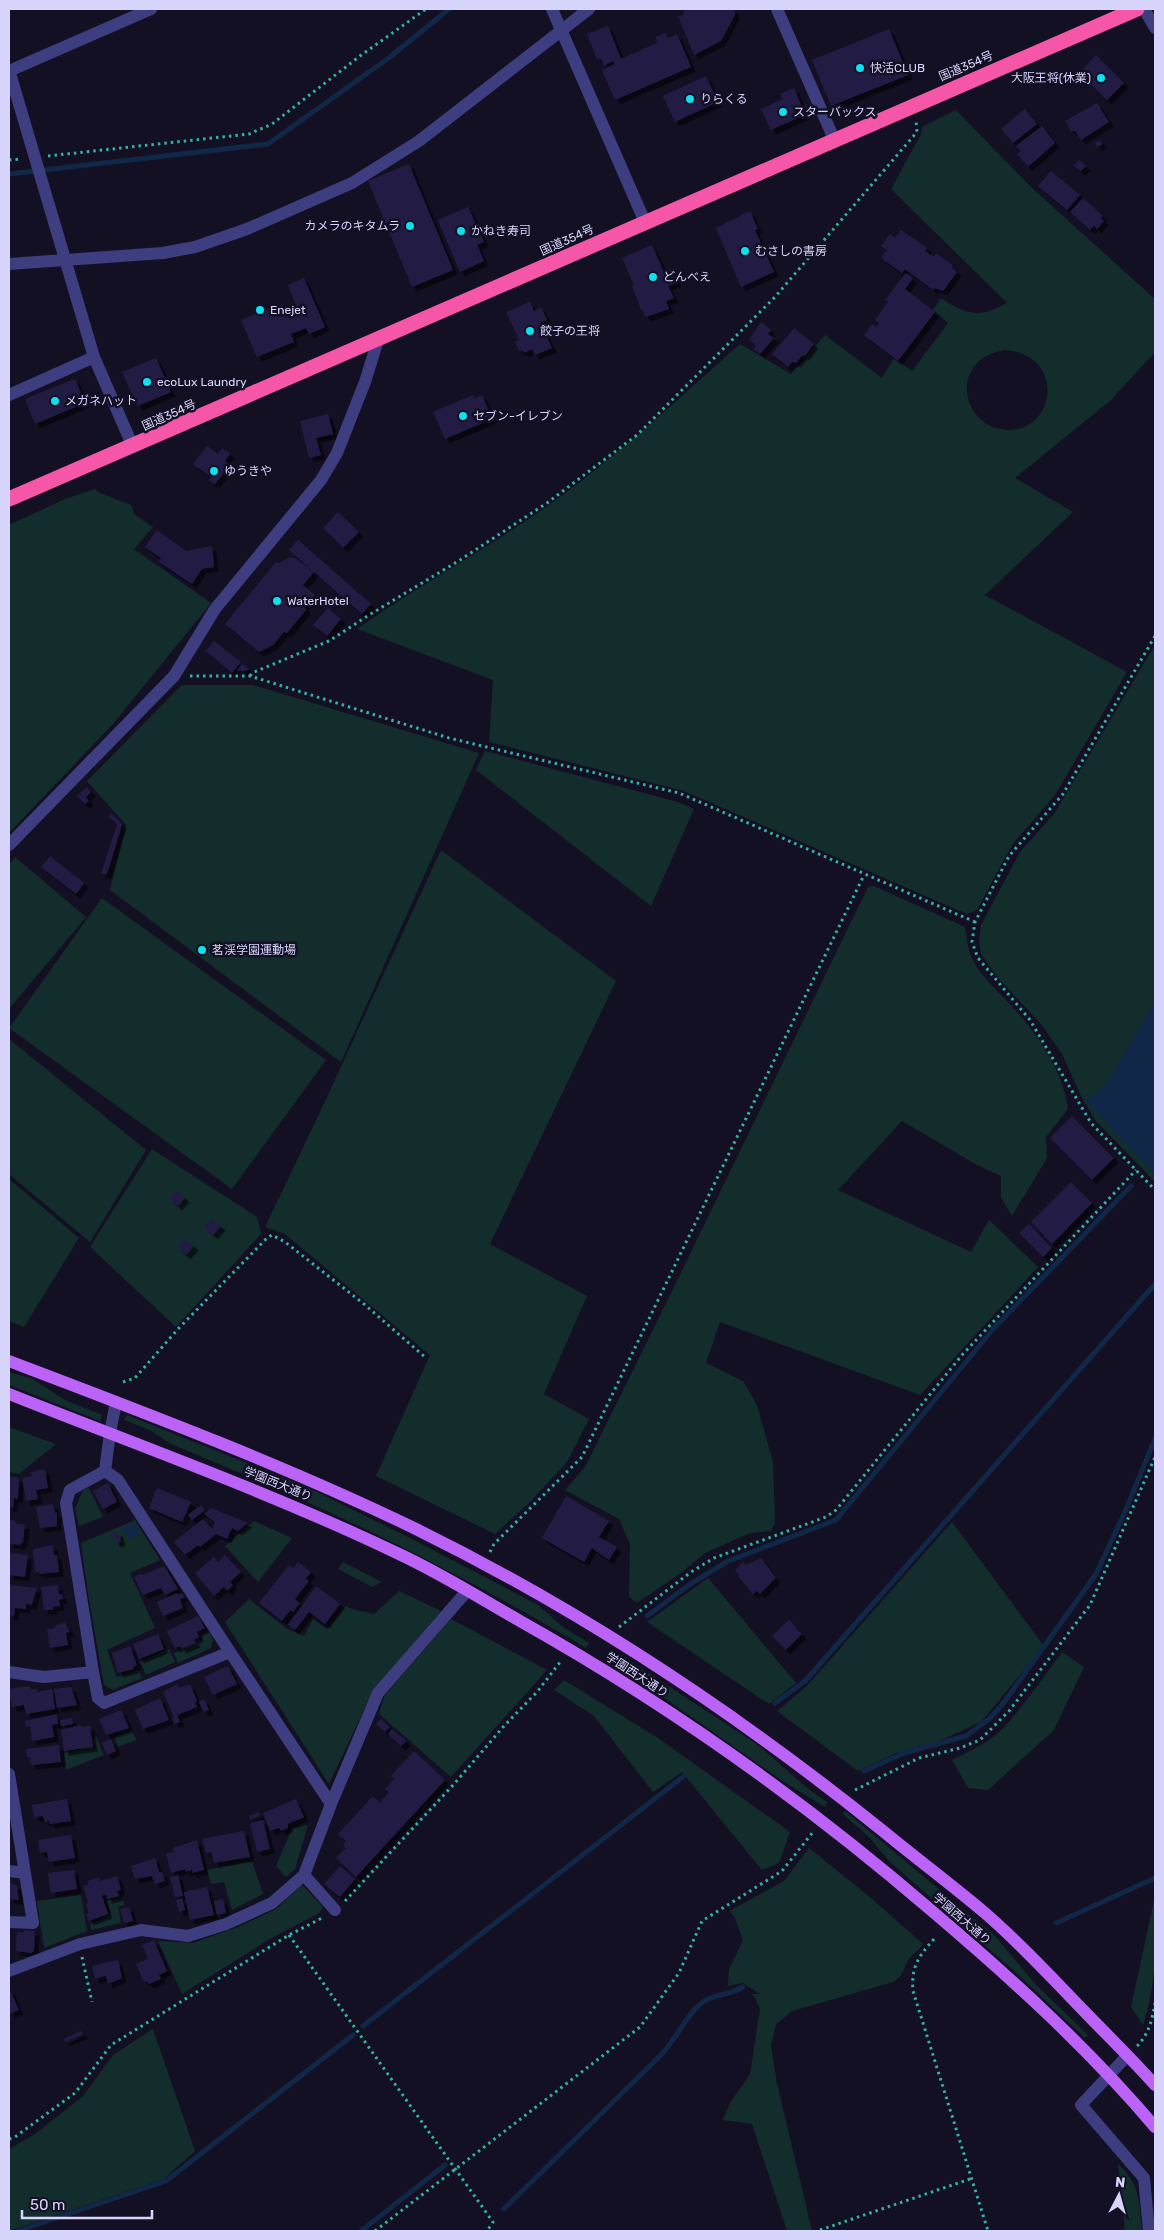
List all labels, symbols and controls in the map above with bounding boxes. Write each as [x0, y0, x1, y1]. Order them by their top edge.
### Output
street label: 国道354号 [937, 48, 995, 84]
place label: 快活CLUB [870, 61, 925, 75]
marker: 快活CLUB [854, 62, 866, 74]
place label: 大阪王将(休業) [1011, 71, 1091, 85]
marker: 大阪王将(休業) [1095, 72, 1107, 84]
place label: りらくる [700, 92, 748, 106]
marker: りらくる [684, 93, 696, 105]
place label: スターバックス [793, 105, 877, 119]
marker: スターバックス [777, 106, 789, 118]
place label: カメラのキタムラ [305, 219, 400, 233]
marker: カメラのキタムラ [404, 220, 416, 232]
street label: 国道354号 [538, 222, 596, 258]
place label: かねき寿司 [471, 224, 531, 238]
marker: かねき寿司 [455, 225, 467, 237]
place label: むさしの書房 [755, 244, 827, 258]
marker: むさしの書房 [739, 245, 751, 257]
place label: どんべえ [663, 270, 711, 284]
marker: どんべえ [647, 271, 659, 283]
place label: Enejet [270, 303, 306, 317]
marker: Enejet [254, 304, 266, 316]
place label: 餃子の王将 [540, 324, 600, 338]
marker: 餃子の王将 [524, 325, 536, 337]
place label: ecoLux Laundry [157, 375, 247, 389]
marker: ecoLux Laundry [141, 376, 153, 388]
place label: メガネハット [65, 394, 137, 408]
marker: メガネハット [49, 395, 61, 407]
street label: 国道354号 [140, 397, 198, 433]
place label: セブン-イレブン [473, 409, 563, 423]
marker: セブン-イレブン [457, 410, 469, 422]
place label: ゆうきや [224, 464, 272, 478]
marker: ゆうきや [208, 465, 220, 477]
place label: WaterHotel [287, 594, 349, 608]
marker: WaterHotel [271, 595, 283, 607]
place label: 茗渓学園運動場 [212, 943, 296, 957]
marker: 茗渓学園運動場 [196, 944, 208, 956]
street label: 学園西大通り [242, 1464, 314, 1504]
street label: 学園西大通り [603, 1650, 671, 1700]
street label: 学園西大通り [930, 1890, 994, 1948]
north arrow [1094, 2170, 1144, 2220]
text: N [1114, 2174, 1126, 2192]
scale bar [22, 2188, 152, 2220]
text: 50 m [30, 2196, 65, 2214]

